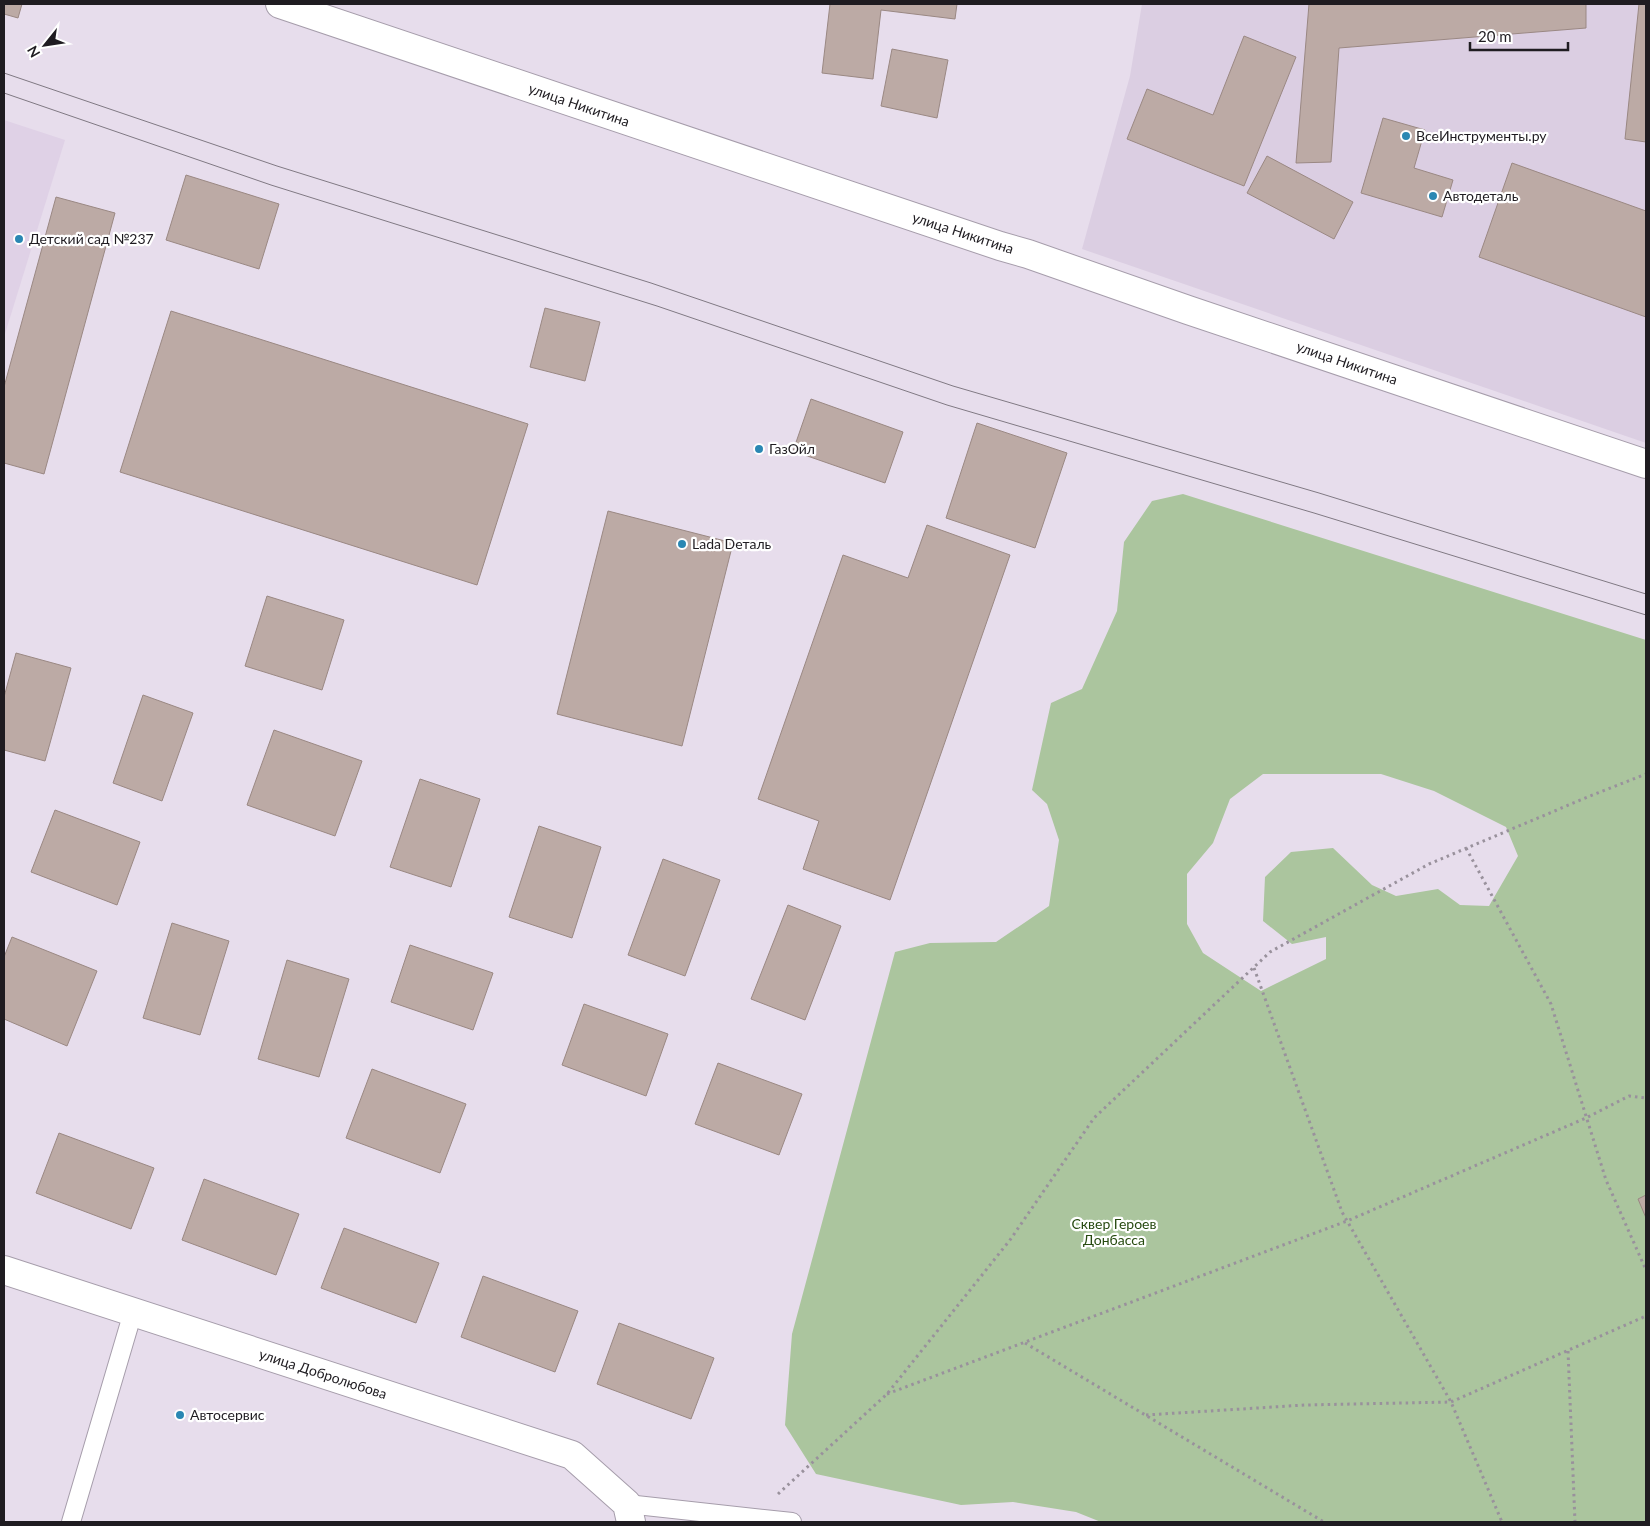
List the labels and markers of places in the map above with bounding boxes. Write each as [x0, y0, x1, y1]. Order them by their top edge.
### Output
place label: ВсеИнструменты.ру [1416, 127, 1547, 144]
marker: ВсеИнструменты.ру [1400, 130, 1412, 142]
place label: Автодеталь [1443, 187, 1519, 204]
marker: Автодеталь [1427, 190, 1439, 202]
place label: Детский сад №237 [29, 230, 154, 247]
marker: Детский сад №237 [13, 233, 25, 245]
place label: ГазОйл [769, 440, 815, 457]
marker: ГазОйл [753, 443, 765, 455]
place label: Lada Dеталь [692, 535, 772, 552]
marker: Lada Dеталь [676, 538, 688, 550]
place label: Автосервис [190, 1406, 265, 1423]
marker: Автосервис [174, 1409, 186, 1421]

